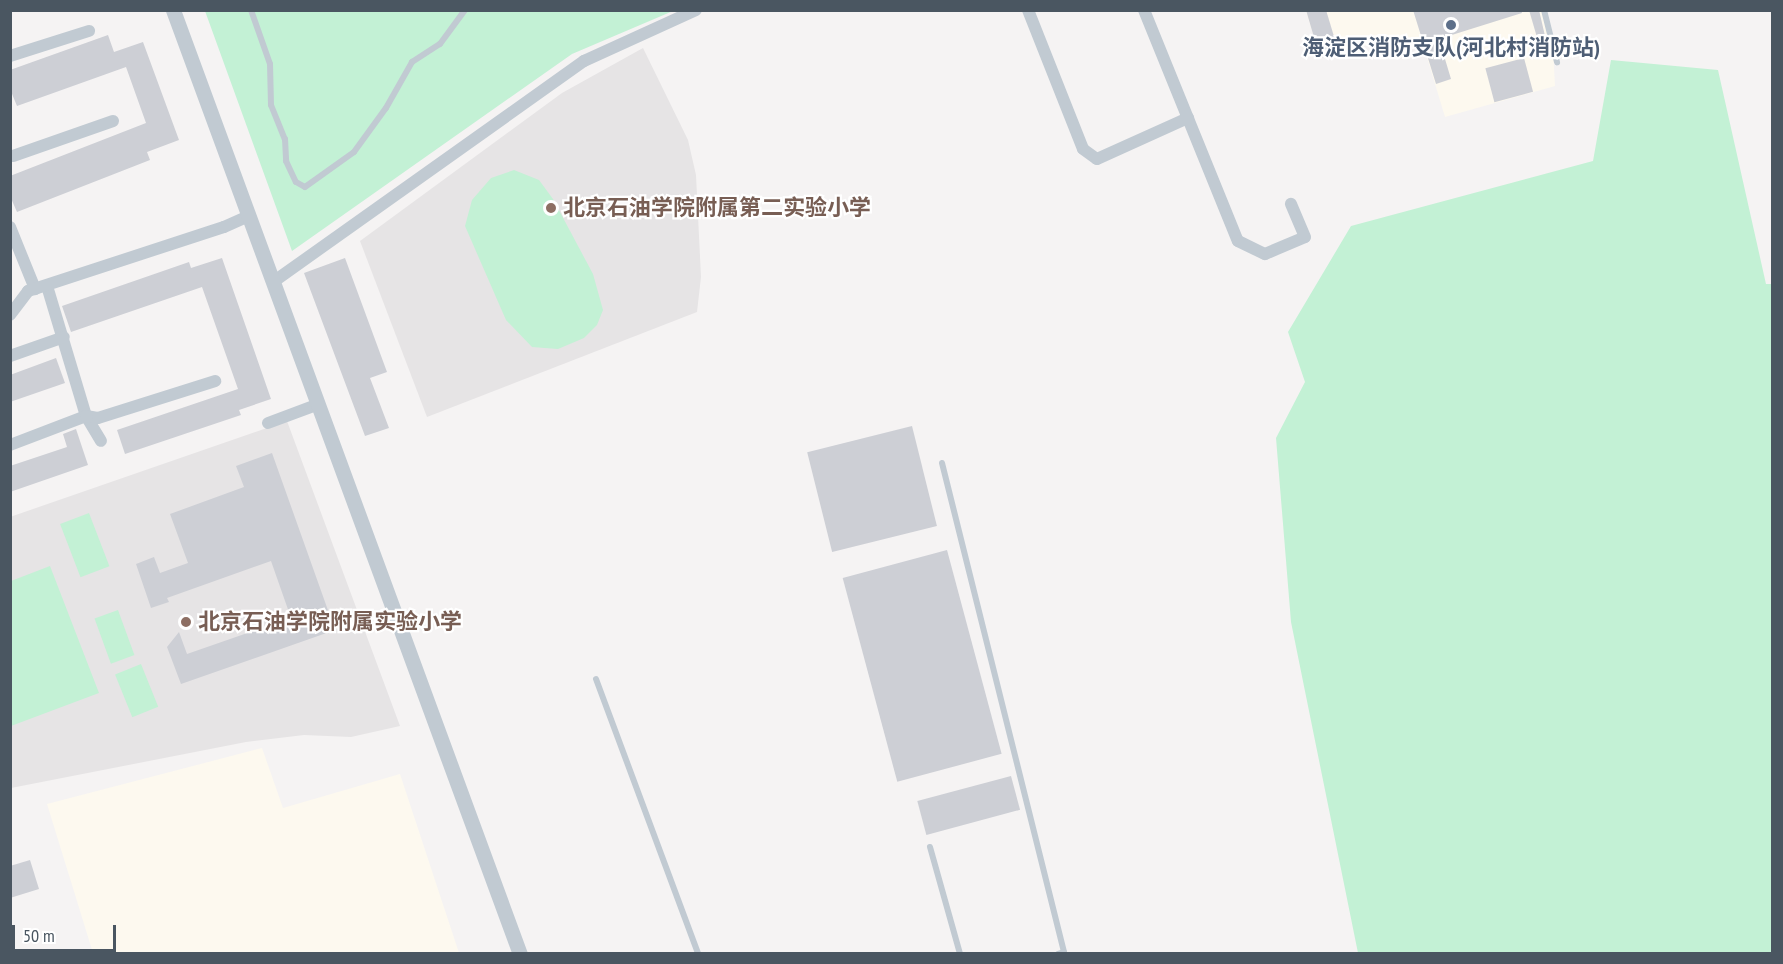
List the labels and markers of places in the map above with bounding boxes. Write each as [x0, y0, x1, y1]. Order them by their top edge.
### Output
marker: 海淀区消防支队(河北村消防站) [1444, 18, 1458, 32]
place label: 海淀区消防支队(河北村消防站) [1302, 35, 1600, 61]
place label: 北京石油学院附属第二实验小学 [563, 195, 871, 221]
marker: 北京石油学院附属第二实验小学 [544, 201, 558, 215]
place label: 北京石油学院附属实验小学 [198, 609, 462, 635]
marker: 北京石油学院附属实验小学 [179, 615, 193, 629]

